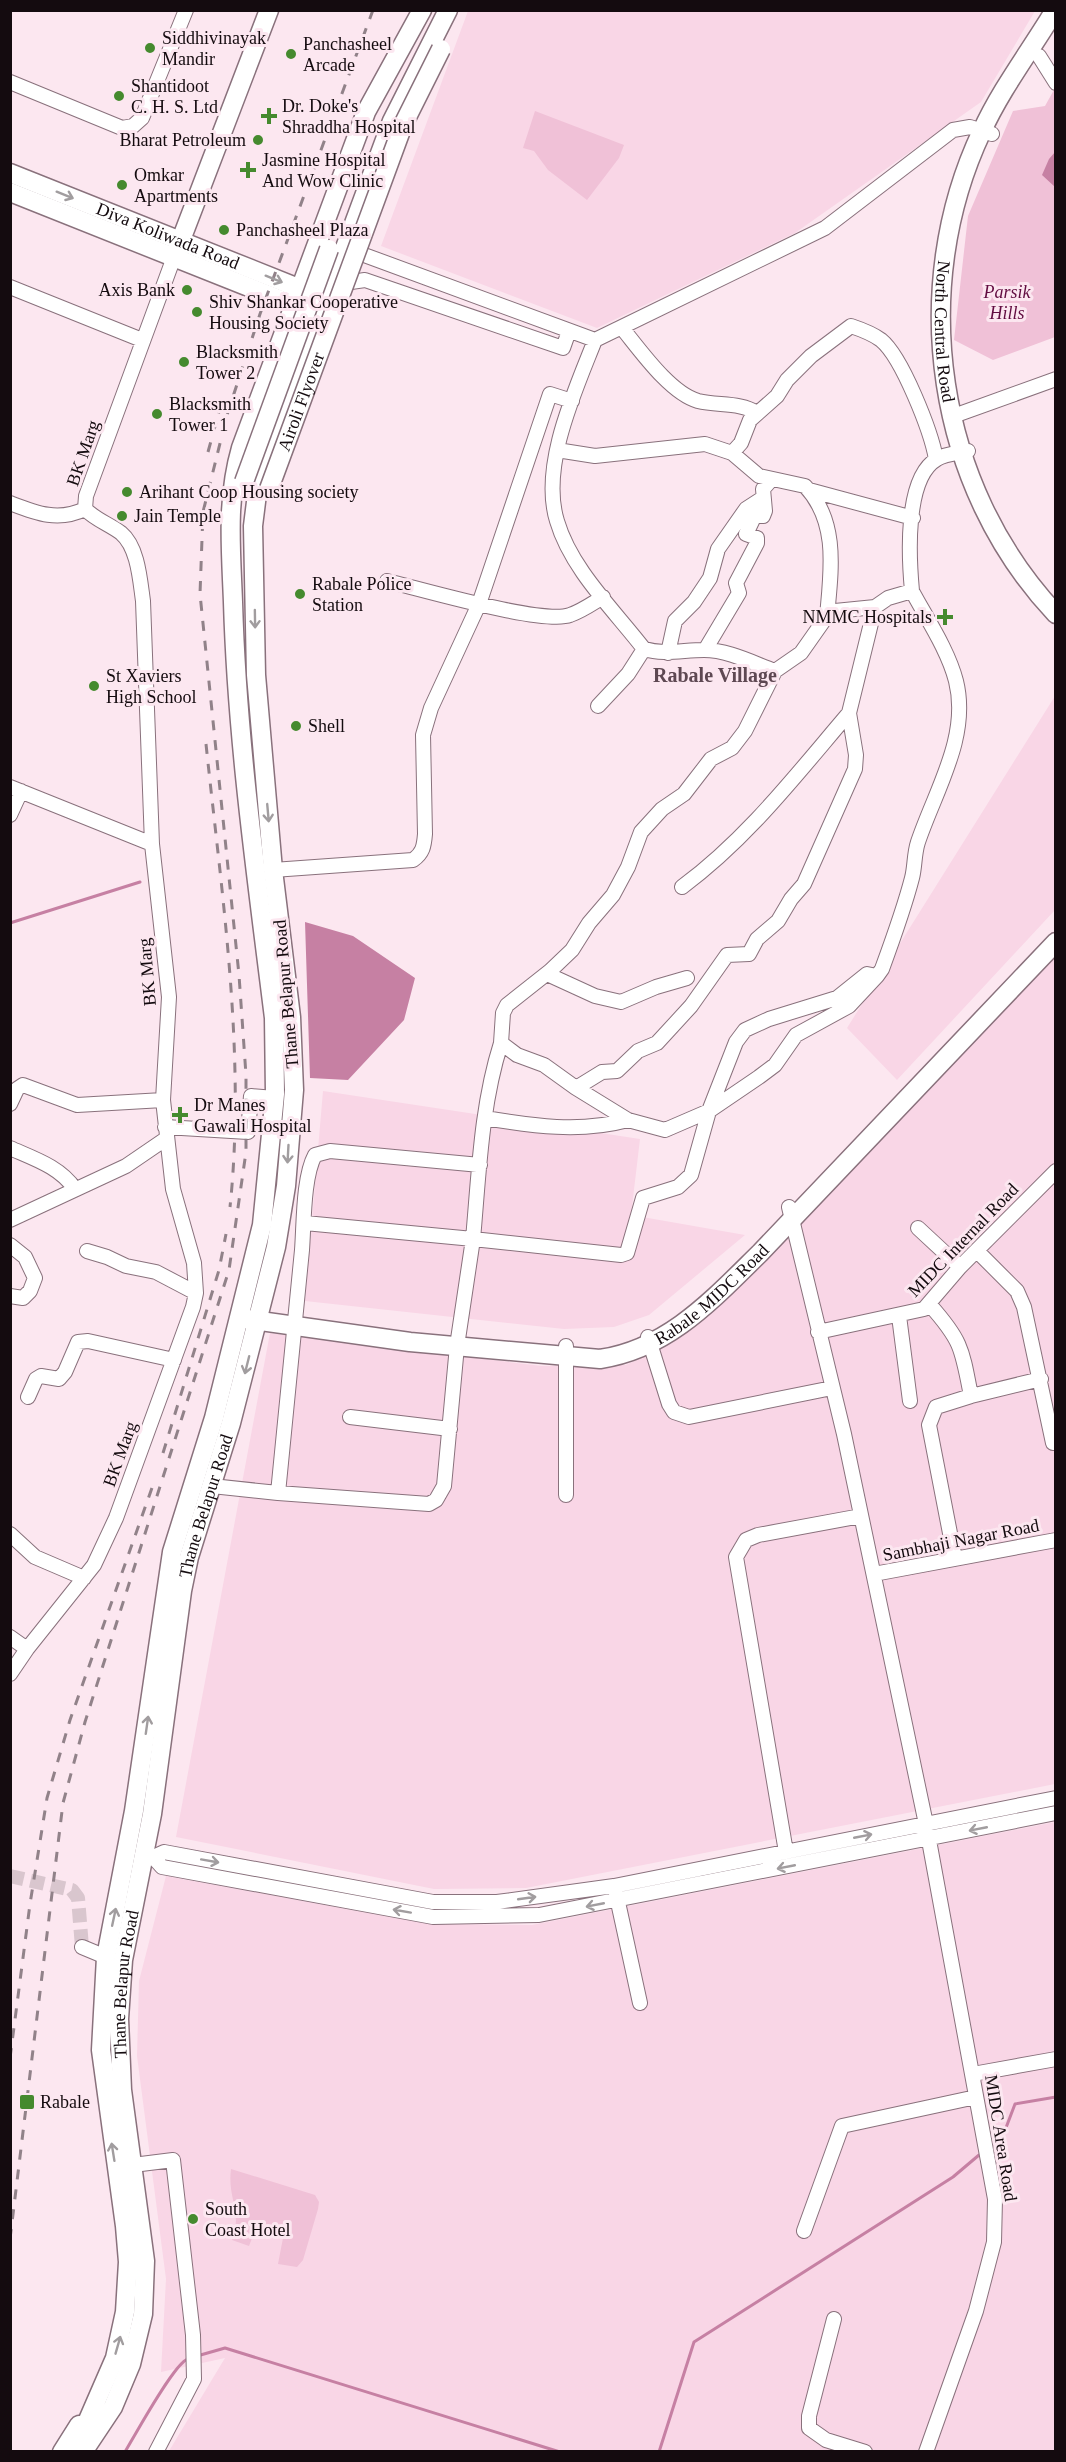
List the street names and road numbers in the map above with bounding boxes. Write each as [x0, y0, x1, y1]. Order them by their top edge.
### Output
street label: Diva Koliwada Road [94, 199, 242, 273]
street label: North Central Road [931, 260, 959, 404]
street label: Airoli Flyover [274, 350, 328, 454]
street label: BK Marg [62, 418, 104, 488]
street label: Thane Belapur Road [270, 919, 302, 1069]
street label: BK Marg [134, 937, 160, 1007]
street label: MIDC Internal Road [904, 1179, 1022, 1301]
street label: Rabale MIDC Road [651, 1240, 773, 1349]
street label: BK Marg [99, 1419, 141, 1489]
street label: Thane Belapur Road [175, 1432, 237, 1580]
street label: Sambhaji Nagar Road [881, 1515, 1041, 1565]
street label: Thane Belapur Road [109, 1908, 143, 2059]
street label: MIDC Area Road [981, 2073, 1021, 2203]

